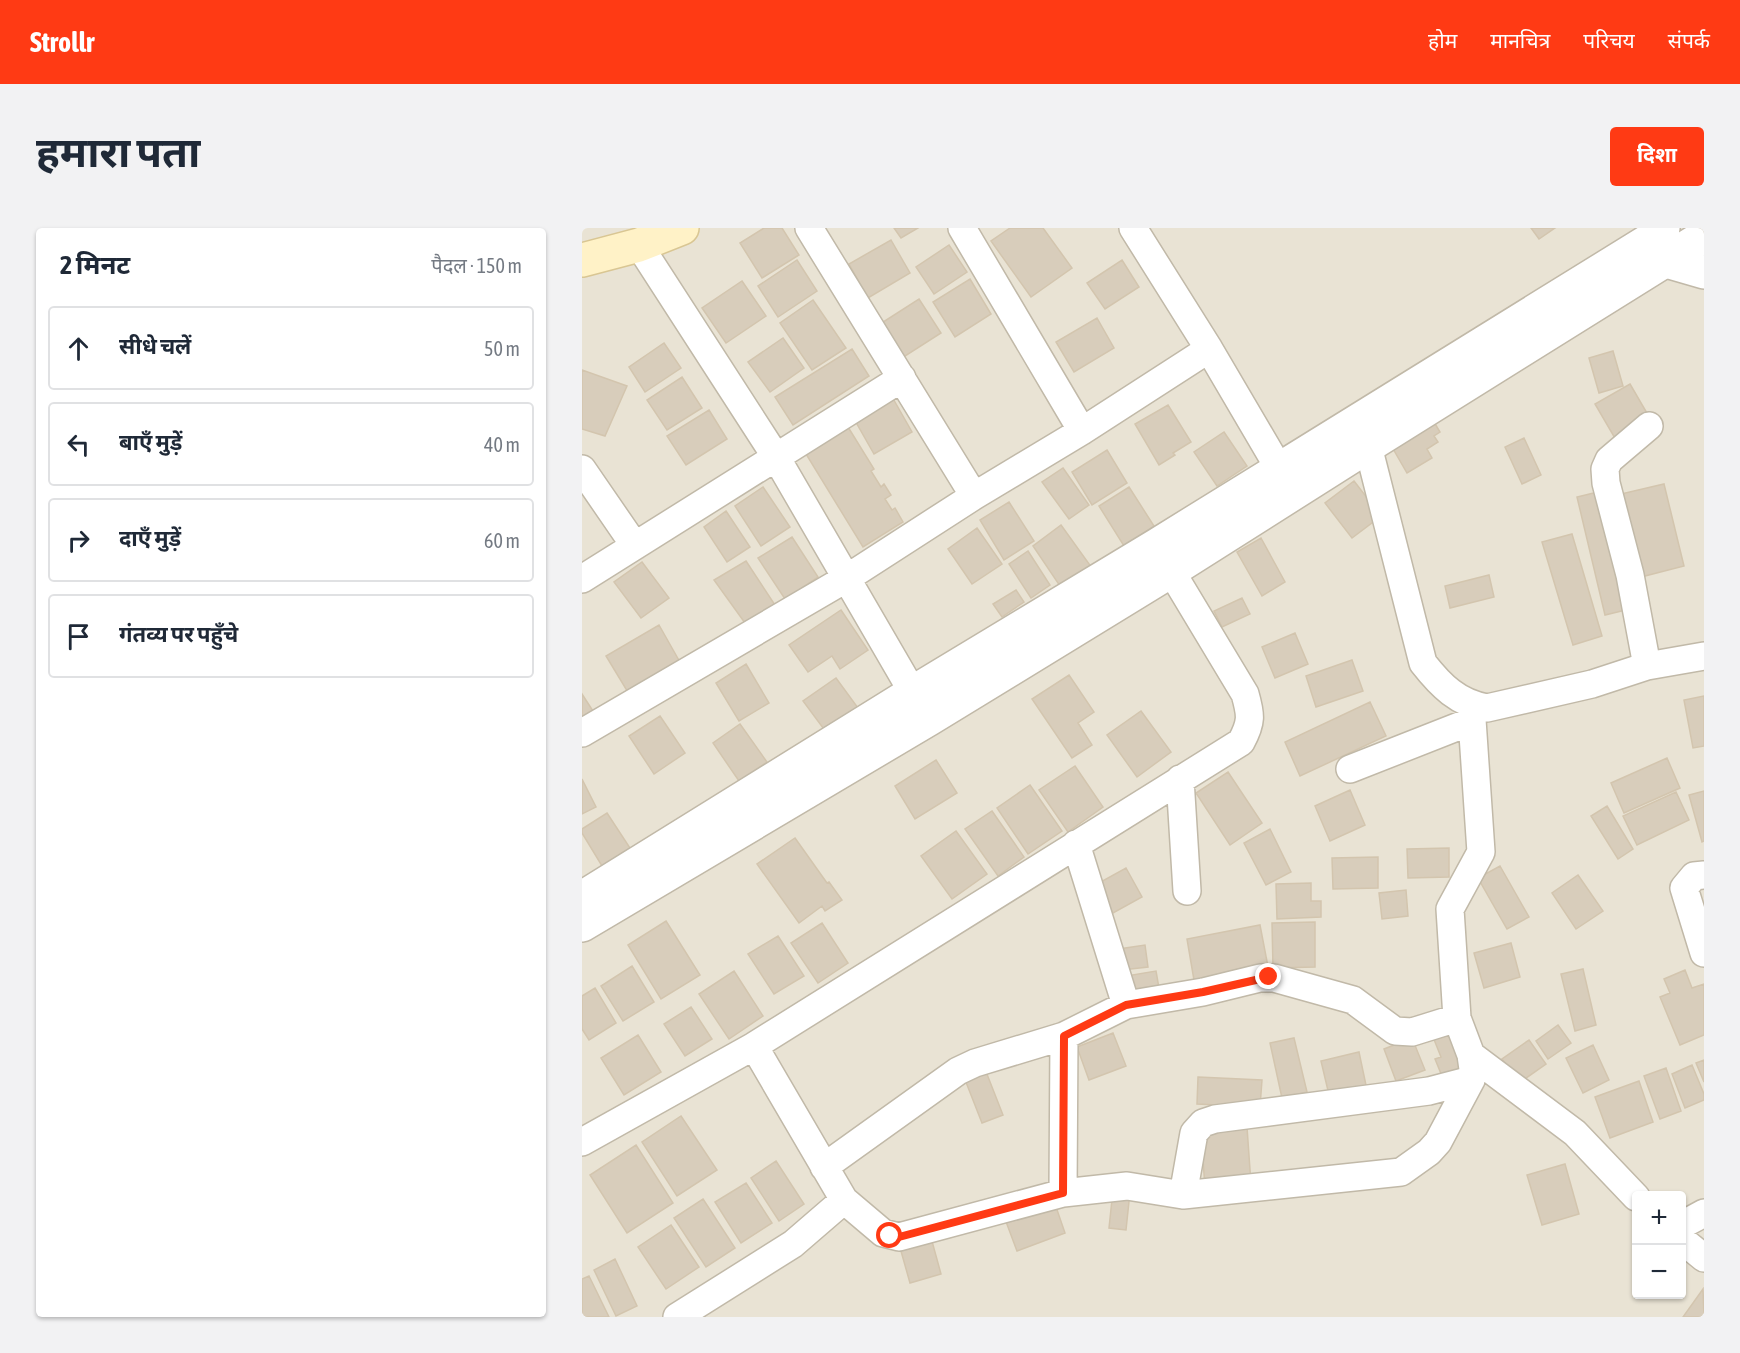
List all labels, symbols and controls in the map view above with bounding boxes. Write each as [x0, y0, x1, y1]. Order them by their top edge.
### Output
text: Strollr [30, 26, 94, 58]
text: होम [1428, 28, 1457, 52]
text: मानचित्र [1490, 28, 1550, 52]
text: परिचय [1583, 28, 1635, 52]
text: संपर्क [1668, 28, 1710, 52]
button: दिशा [1610, 127, 1704, 186]
text: हमारा पता [36, 128, 200, 176]
text: 2 मिनट [60, 250, 130, 280]
text: पैदल · 150 m [431, 254, 522, 277]
icon: ahead [62, 332, 95, 365]
text: सीधे चलें [119, 333, 191, 359]
text: 50 m [484, 337, 520, 360]
icon: left [62, 428, 95, 461]
text: बाएँ मुड़ें [119, 429, 182, 455]
text: 40 m [484, 433, 520, 456]
icon: right [62, 524, 95, 557]
text: दाएँ मुड़ें [119, 525, 181, 551]
text: 60 m [484, 529, 520, 552]
icon: arrive [62, 620, 95, 653]
text: गंतव्य पर पहुँचे [119, 621, 238, 647]
route end [1255, 963, 1281, 989]
map controls [1632, 1191, 1686, 1299]
button: + [1632, 1191, 1686, 1245]
route start [876, 1222, 902, 1248]
button: − [1632, 1245, 1686, 1299]

